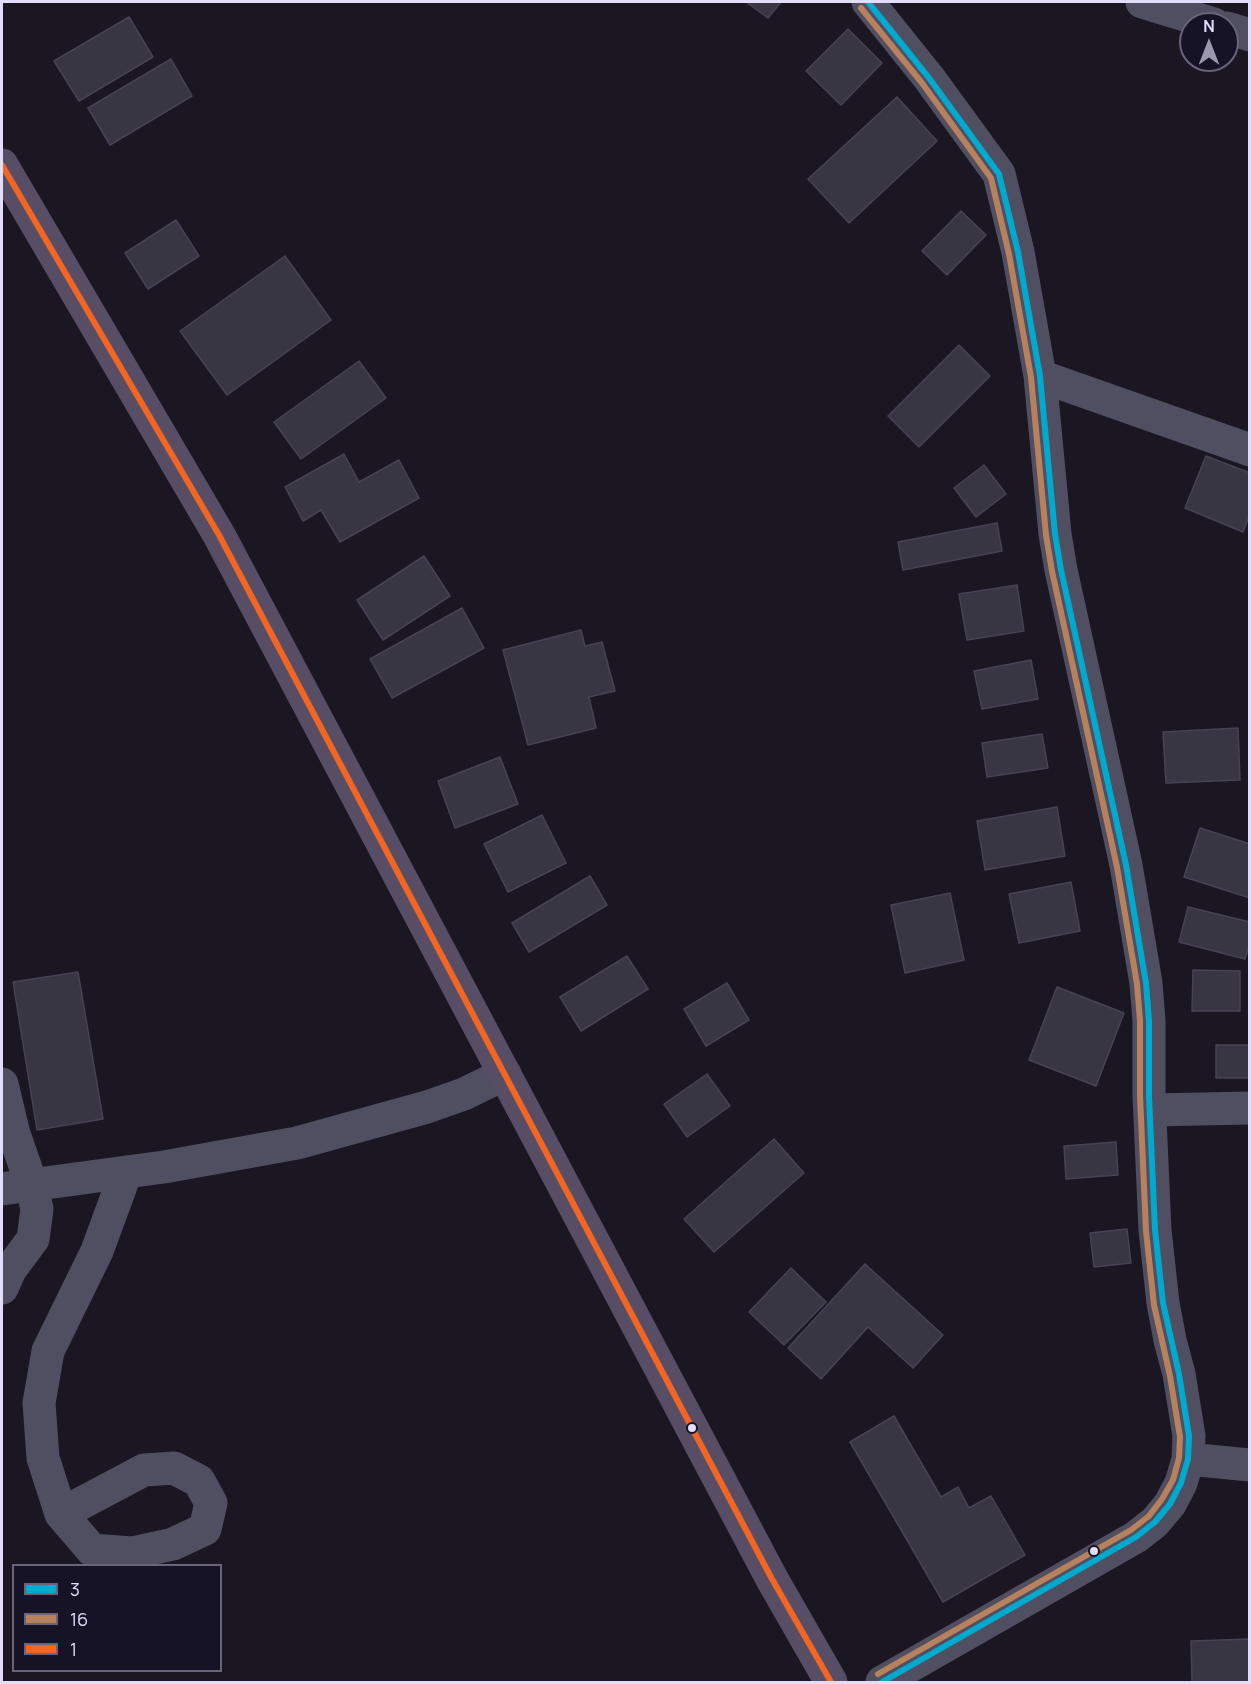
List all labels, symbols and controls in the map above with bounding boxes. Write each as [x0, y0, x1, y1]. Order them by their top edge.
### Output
north arrow [1179, 12, 1239, 72]
text: N [1203, 15, 1215, 37]
unlabelled marker [686, 1422, 698, 1434]
unlabelled marker [1088, 1545, 1100, 1557]
legend [12, 1564, 222, 1672]
text: 3 [70, 1577, 80, 1601]
text: 16 [70, 1607, 88, 1631]
text: 1 [70, 1637, 77, 1661]

